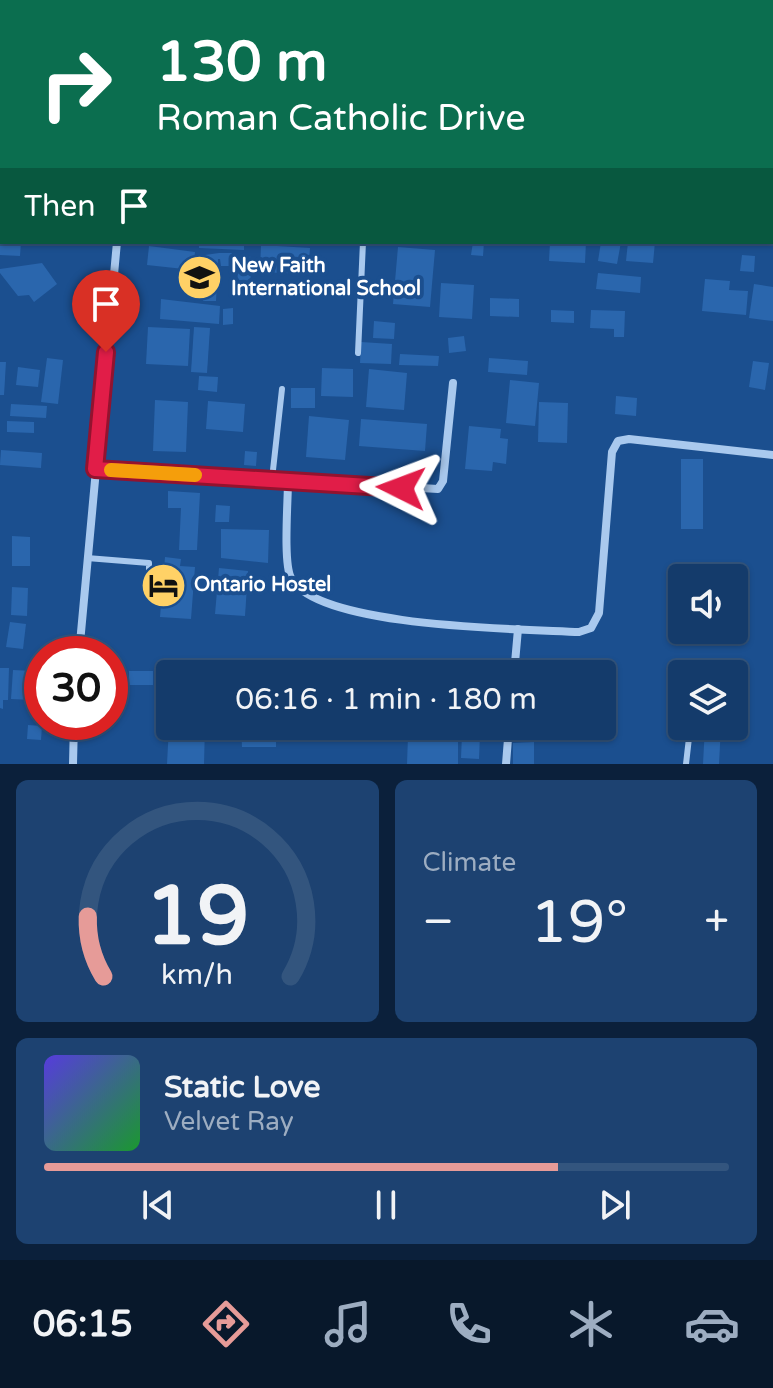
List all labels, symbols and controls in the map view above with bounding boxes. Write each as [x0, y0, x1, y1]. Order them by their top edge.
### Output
text: 130 m [156, 29, 327, 96]
icon: right [24, 32, 128, 136]
text: Roman Catholic Drive [156, 97, 526, 140]
icon: arrive [112, 184, 156, 228]
text: Then [24, 188, 96, 225]
school or university icon: New Faith International School [176, 254, 224, 302]
place label: New Faith International School [231, 254, 421, 301]
pin [72, 270, 140, 352]
icon: arrive [84, 282, 128, 326]
position arrow [359, 446, 443, 530]
hotel icon: Ontario Hostel [139, 561, 187, 609]
map controls [668, 564, 748, 740]
button: sound [668, 564, 748, 644]
place label: Ontario Hostel [194, 573, 331, 597]
speed limit sign: 30 [24, 636, 128, 740]
button: layers [668, 660, 748, 740]
text: 06:16 · 1 min · 180 m [235, 681, 537, 718]
text: Climate [423, 847, 516, 878]
text: 19 [145, 867, 249, 967]
text: 19° [530, 887, 628, 959]
text: − [423, 896, 454, 949]
text: + [704, 896, 729, 949]
text: km/h [161, 958, 233, 992]
text: Static Love [164, 1069, 320, 1106]
text: Velvet Ray [164, 1106, 294, 1137]
icon: previous [136, 1183, 180, 1227]
icon: pause [364, 1183, 408, 1227]
icon: next [593, 1183, 637, 1227]
icon: directions [198, 1296, 254, 1352]
icon: music [320, 1296, 376, 1352]
icon: phone [441, 1296, 497, 1352]
icon: climate [563, 1296, 619, 1352]
icon: car [684, 1296, 740, 1352]
text: 06:15 [33, 1303, 133, 1346]

